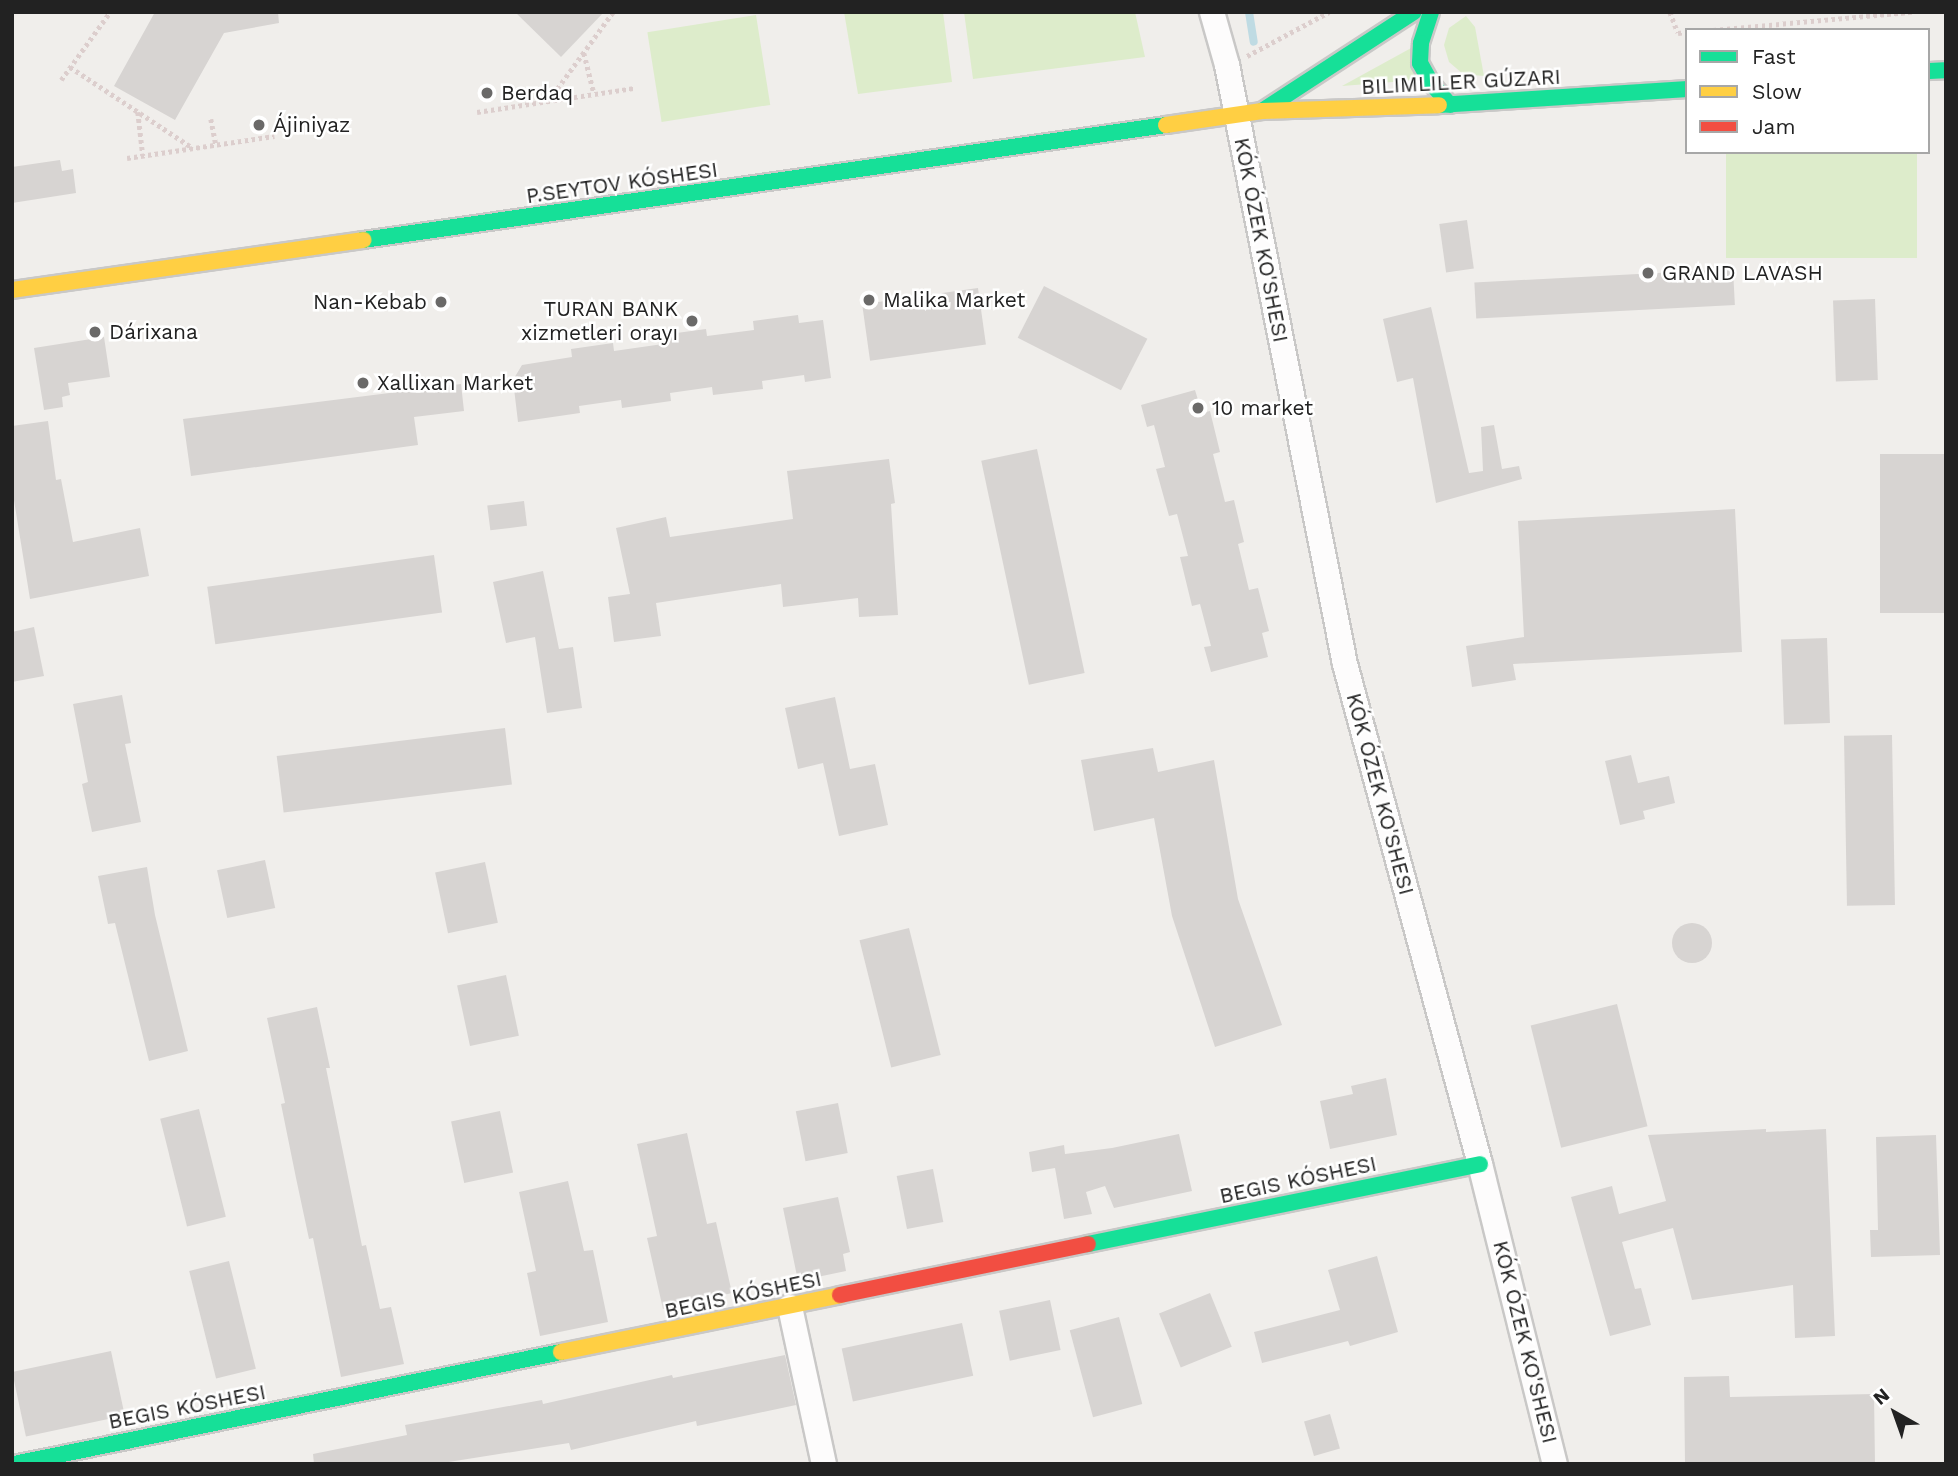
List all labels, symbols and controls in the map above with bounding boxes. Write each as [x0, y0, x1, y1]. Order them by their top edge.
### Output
legend [1685, 28, 1930, 154]
text: Fast [1752, 44, 1796, 69]
street label: BILIMLILER GÚZARI [1361, 64, 1561, 100]
text: Slow [1752, 79, 1802, 104]
place label: Berdaq [501, 80, 573, 106]
marker: Berdaq [479, 85, 495, 101]
place label: Ájiniyaz [273, 112, 350, 138]
text: Jam [1752, 114, 1795, 139]
marker: Ájiniyaz [251, 117, 267, 133]
street label: KÓK ÓZEK KO'SHESI [1229, 135, 1293, 345]
street label: P.SEYTOV KÓSHESI [524, 157, 720, 209]
place label: GRAND LAVASH [1662, 260, 1823, 286]
marker: GRAND LAVASH [1640, 265, 1656, 281]
place label: Malika Market [883, 287, 1026, 313]
place label: Nan-Kebab [313, 289, 427, 315]
marker: Malika Market [861, 292, 877, 308]
marker: Nan-Kebab [433, 294, 449, 310]
place label: TURAN BANK xizmetleri orayı [521, 296, 678, 346]
marker: TURAN BANK xizmetleri orayı [684, 313, 700, 329]
place label: Dárixana [109, 319, 198, 345]
marker: Dárixana [87, 324, 103, 340]
place label: Xallixan Market [377, 370, 533, 396]
marker: Xallixan Market [355, 375, 371, 391]
place label: 10 market [1212, 395, 1313, 421]
marker: 10 market [1190, 400, 1206, 416]
street label: KÓK ÓZEK KO'SHESI [1341, 690, 1419, 898]
street label: BEGIS KÓSHESI [1217, 1151, 1379, 1209]
street label: KÓK ÓZEK KO'SHESI [1488, 1238, 1562, 1446]
street label: BEGIS KÓSHESI [662, 1266, 824, 1324]
north arrow [1860, 1378, 1930, 1448]
street label: BEGIS KÓSHESI [106, 1379, 268, 1435]
text: N [1868, 1383, 1894, 1410]

